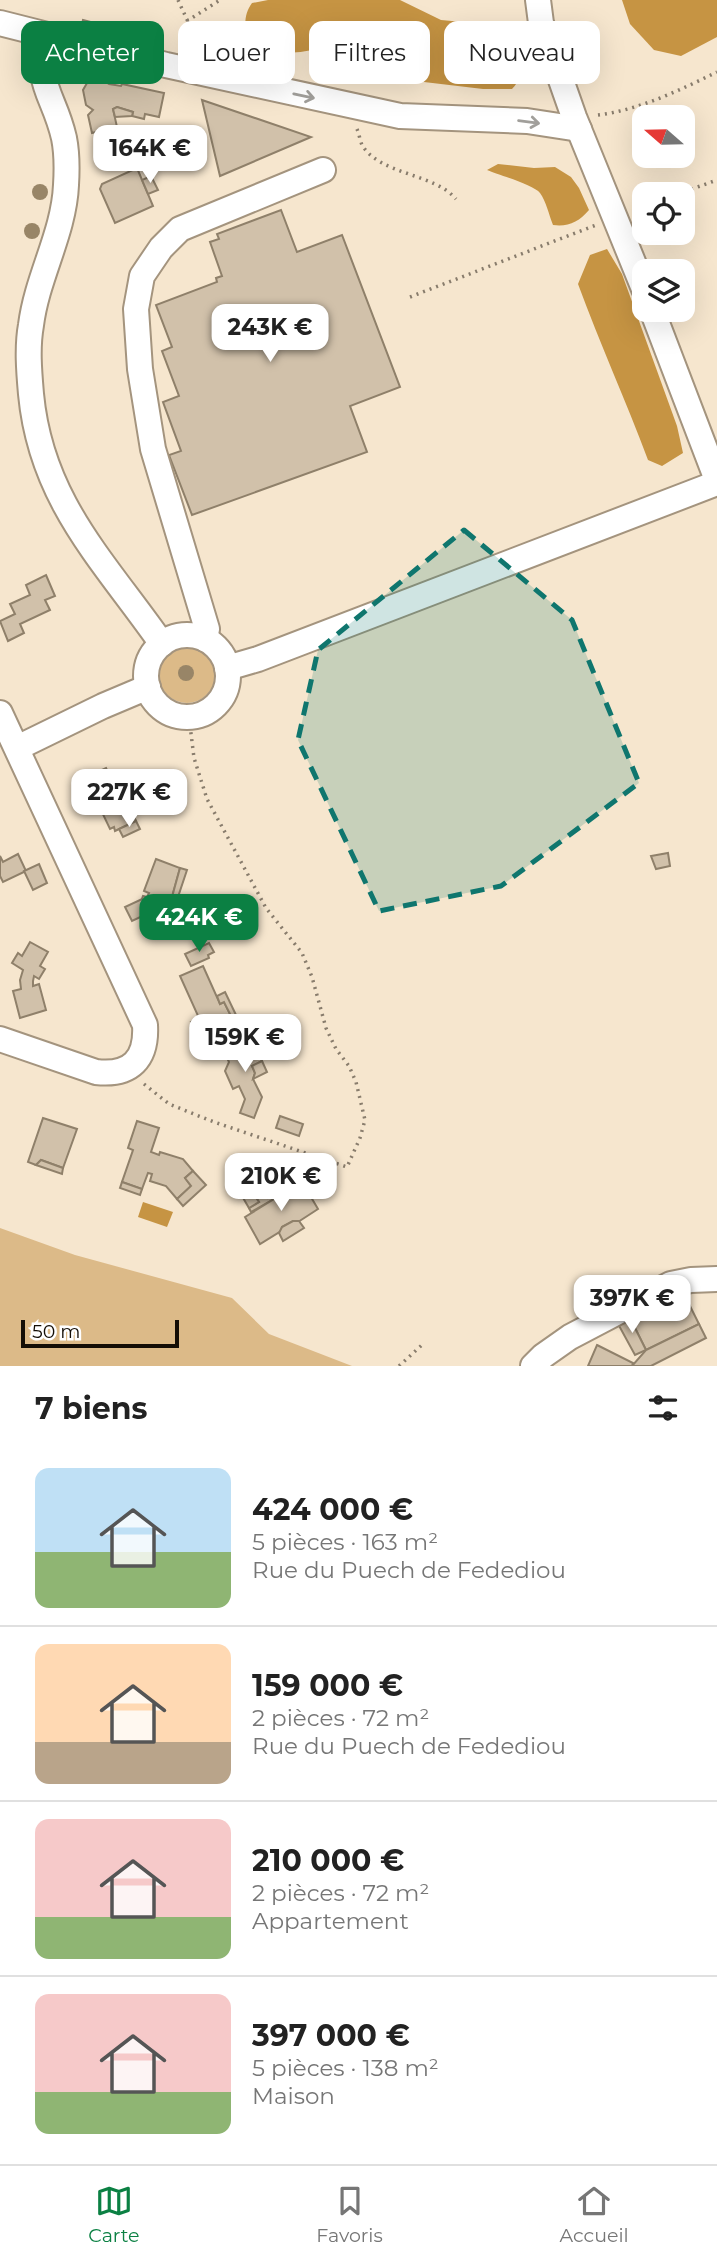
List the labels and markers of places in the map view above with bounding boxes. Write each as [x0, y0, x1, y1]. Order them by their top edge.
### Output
pin: 164K € [93, 125, 207, 185]
pin: 243K € [213, 304, 327, 364]
pin: 227K € [72, 770, 186, 829]
pin: 424K € [142, 894, 256, 954]
pin: 159K € [188, 1014, 302, 1074]
pin: 210K € [224, 1154, 338, 1213]
pin: 397K € [575, 1276, 689, 1335]

